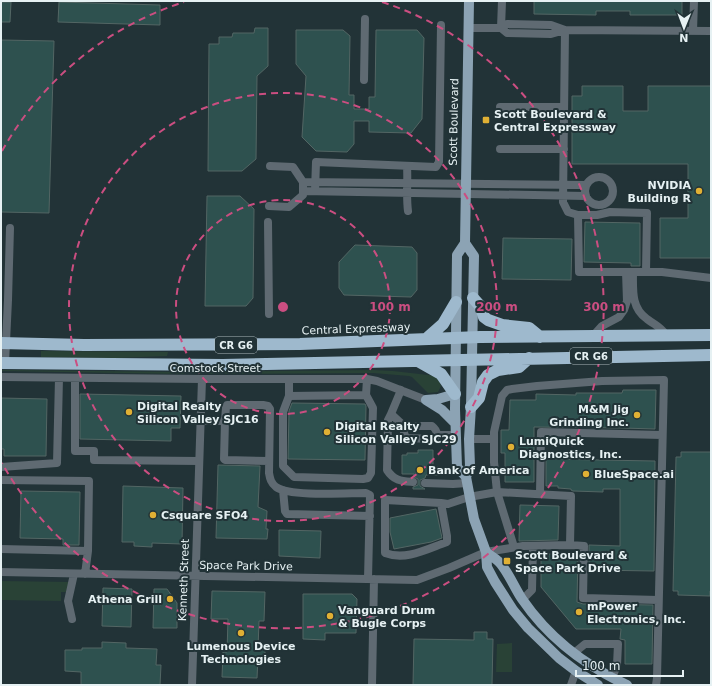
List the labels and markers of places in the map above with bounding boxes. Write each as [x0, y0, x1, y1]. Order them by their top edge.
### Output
place label: Scott Boulevard & Central Expressway [494, 108, 616, 134]
marker: Scott Boulevard & Central Expressway [481, 115, 491, 125]
place label: NVIDIA Building R [628, 179, 692, 205]
marker: NVIDIA Building R [694, 186, 704, 196]
centre of rings [276, 300, 290, 314]
place label: Digital Realty Silicon Valley SJC16 [137, 400, 259, 426]
place label: M&M Jig Grinding Inc. [549, 403, 629, 429]
marker: Digital Realty Silicon Valley SJC16 [124, 407, 134, 417]
marker: M&M Jig Grinding Inc. [632, 410, 642, 420]
place label: Digital Realty Silicon Valley SJC29 [335, 420, 457, 446]
marker: Digital Realty Silicon Valley SJC29 [322, 427, 332, 437]
place label: LumiQuick Diagnostics, Inc. [519, 435, 622, 461]
marker: LumiQuick Diagnostics, Inc. [506, 442, 516, 452]
place label: Bank of America [428, 464, 530, 477]
marker: Bank of America [415, 465, 425, 475]
place label: BlueSpace.ai [594, 468, 674, 481]
marker: BlueSpace.ai [581, 469, 591, 479]
place label: Csquare SFO4 [161, 509, 248, 522]
marker: Csquare SFO4 [148, 510, 158, 520]
place label: Scott Boulevard & Space Park Drive [515, 549, 628, 575]
marker: Scott Boulevard & Space Park Drive [502, 556, 512, 566]
place label: Athena Grill [88, 593, 162, 606]
marker: Athena Grill [165, 594, 175, 604]
place label: mPower Electronics, Inc. [587, 600, 686, 626]
place label: Vanguard Drum & Bugle Corps [338, 604, 435, 630]
marker: mPower Electronics, Inc. [574, 607, 584, 617]
marker: Vanguard Drum & Bugle Corps [325, 611, 335, 621]
marker: Lumenous Device Technologies [236, 628, 246, 638]
place label: Lumenous Device Technologies [187, 640, 295, 666]

